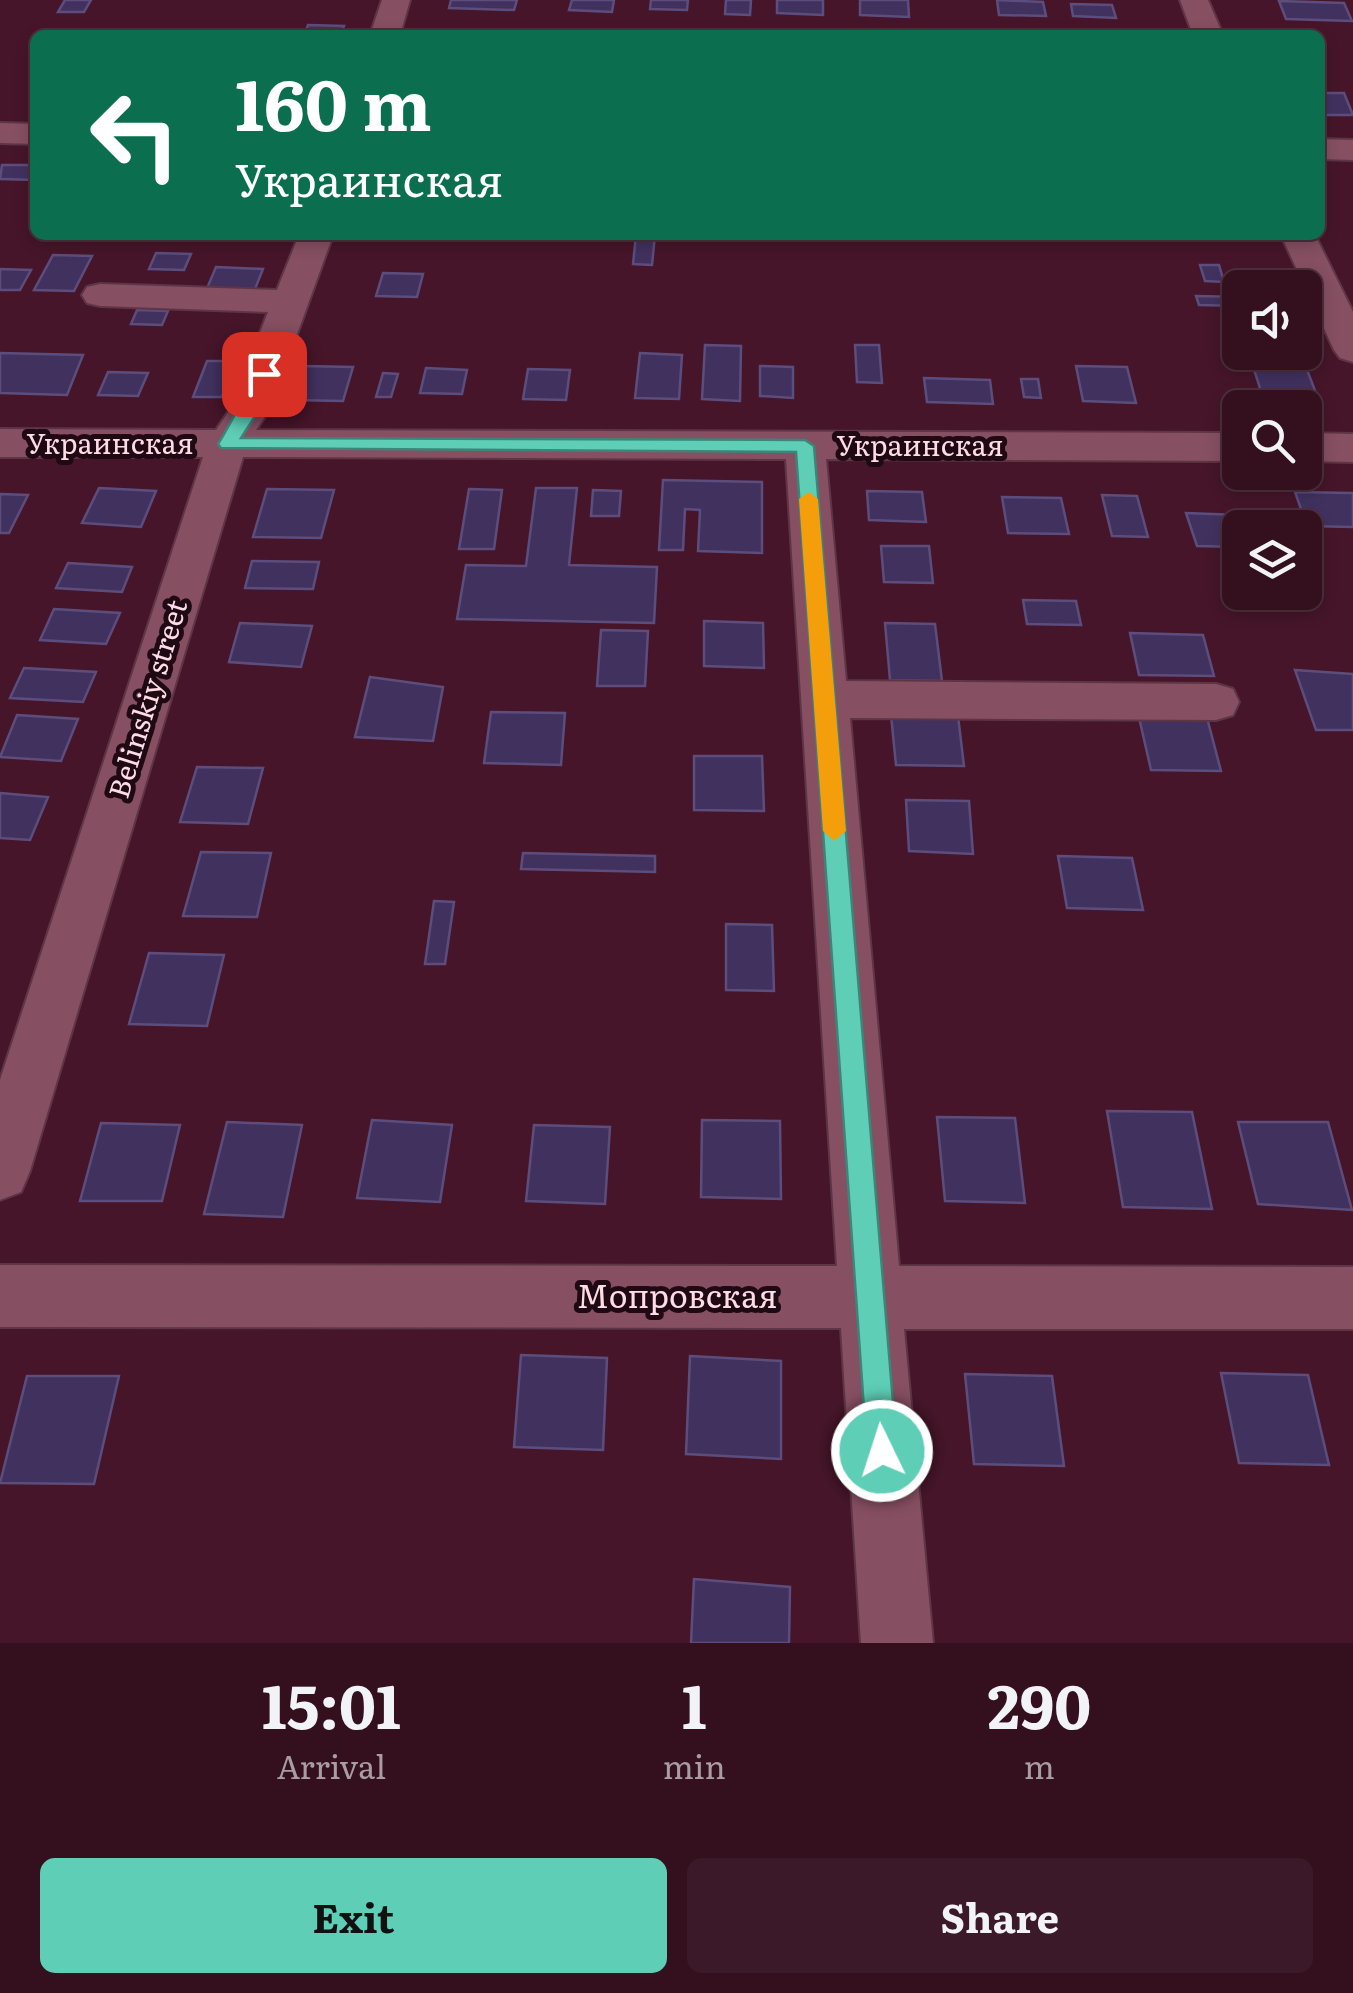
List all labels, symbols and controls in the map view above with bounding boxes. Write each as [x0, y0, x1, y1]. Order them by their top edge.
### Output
text: 160 m [235, 49, 432, 153]
icon: left [70, 70, 200, 200]
text: Украинская [235, 144, 503, 211]
map controls [1222, 270, 1322, 610]
button: sound [1222, 270, 1322, 370]
pin [222, 332, 307, 417]
icon: arrive [237, 347, 292, 402]
button: search [1222, 390, 1322, 490]
street label: Украинская [27, 421, 193, 463]
street label: Украинская [837, 423, 1003, 465]
button: layers [1222, 510, 1322, 610]
street label: Belinskiy street [96, 593, 196, 803]
street label: Мопровская [577, 1270, 777, 1318]
position arrow [830, 1399, 934, 1503]
text: 15:01 [262, 1658, 401, 1747]
text: 1 [682, 1658, 707, 1747]
text: 290 [987, 1658, 1091, 1747]
text: Arrival [277, 1741, 386, 1789]
text: min [663, 1741, 726, 1789]
text: m [1024, 1741, 1055, 1789]
button: Exit [40, 1858, 667, 1973]
button: Share [687, 1858, 1313, 1973]

